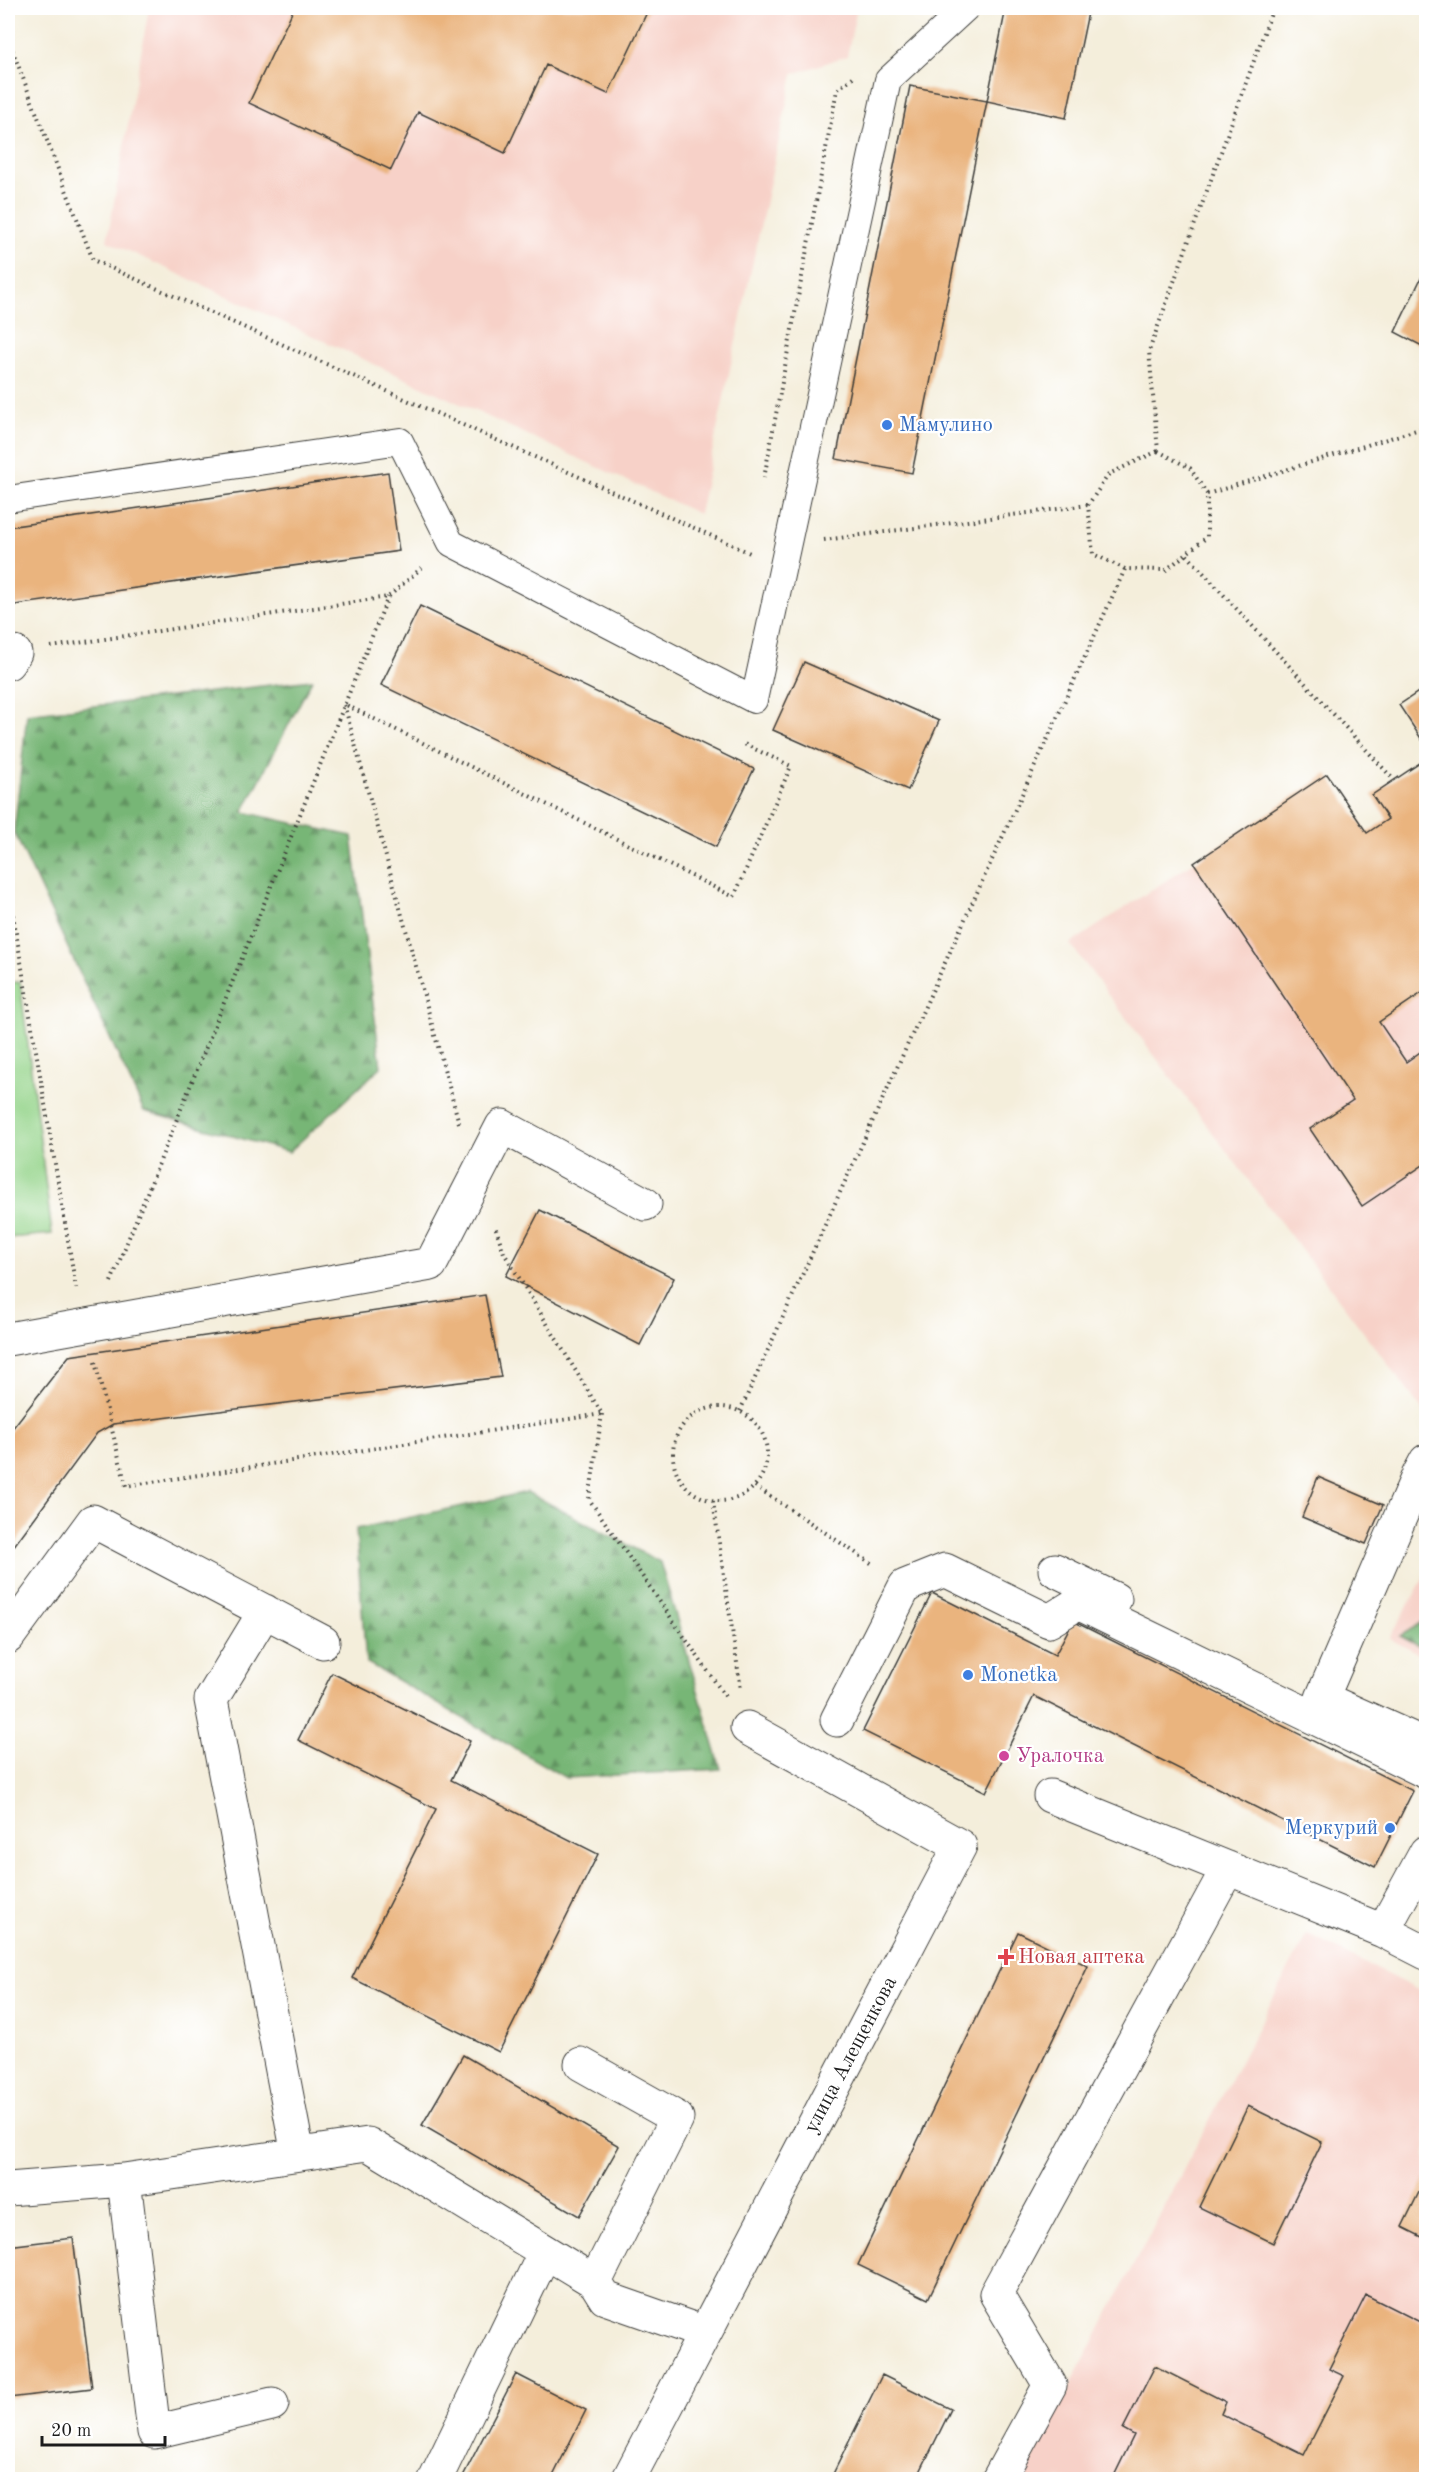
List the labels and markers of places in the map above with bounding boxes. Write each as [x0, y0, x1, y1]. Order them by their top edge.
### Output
place label: Мамулино [899, 415, 993, 436]
marker: Мамулино [880, 418, 894, 432]
place label: Monetka [980, 1665, 1058, 1686]
marker: Monetka [961, 1668, 975, 1682]
place label: Уралочка [1016, 1746, 1104, 1767]
marker: Уралочка [997, 1749, 1011, 1763]
place label: Меркурий [1285, 1818, 1378, 1839]
marker: Меркурий [1383, 1821, 1397, 1835]
place label: Новая аптека [1018, 1947, 1145, 1968]
marker: Новая аптека [999, 1950, 1013, 1964]

